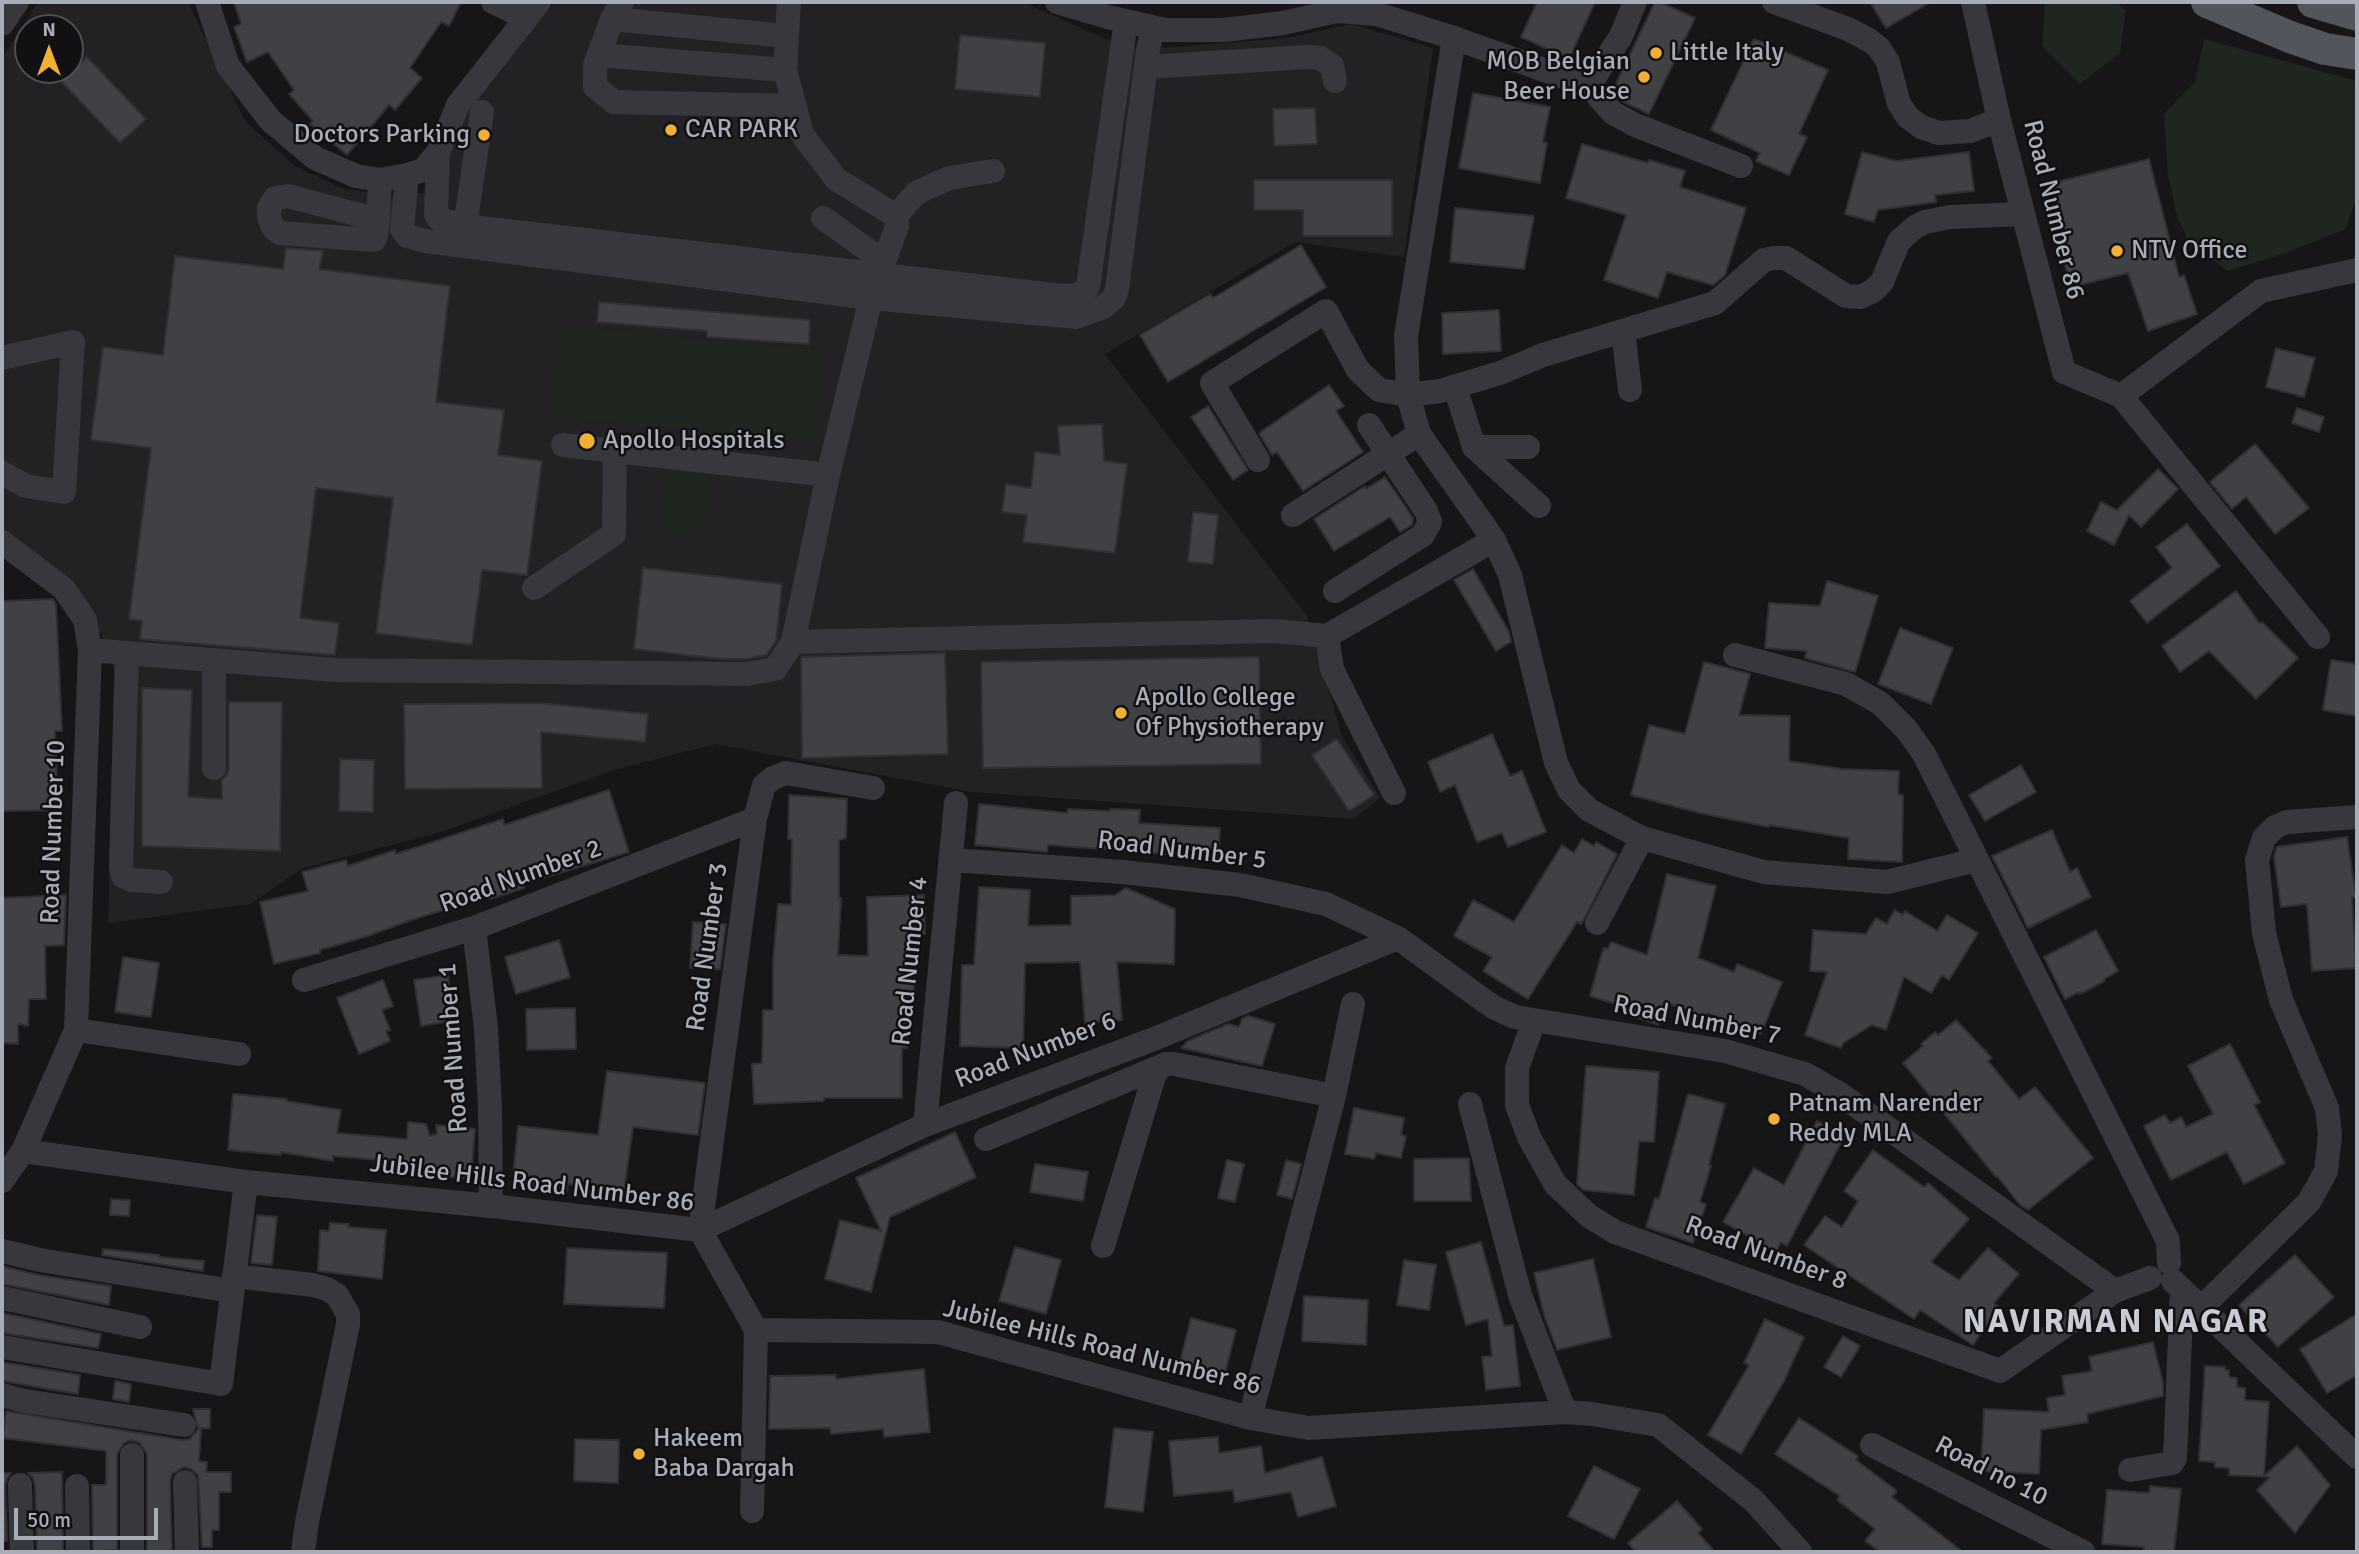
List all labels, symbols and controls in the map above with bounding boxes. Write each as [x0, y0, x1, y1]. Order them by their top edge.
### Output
north arrow [14, 14, 84, 84]
text: N [42, 18, 56, 42]
place label: Little Italy [1670, 37, 1784, 69]
marker: Little Italy [1648, 45, 1664, 61]
place label: MOB Belgian Beer House [1486, 46, 1630, 108]
marker: MOB Belgian Beer House [1636, 69, 1652, 85]
place label: CAR PARK [685, 114, 798, 146]
street label: Road Number 86 [2016, 117, 2090, 303]
place label: Doctors Parking [294, 119, 470, 151]
marker: CAR PARK [663, 122, 679, 138]
marker: Doctors Parking [476, 127, 492, 143]
place label: NTV Office [2131, 235, 2247, 267]
marker: NTV Office [2109, 243, 2125, 259]
place label: Apollo Hospitals [603, 425, 785, 457]
marker: Apollo Hospitals [577, 431, 597, 451]
place label: Apollo College Of Physiotherapy [1135, 682, 1324, 744]
marker: Apollo College Of Physiotherapy [1113, 705, 1129, 721]
street label: Road Number 10 [35, 739, 73, 925]
street label: Road Number 5 [1096, 825, 1268, 877]
street label: Road Number 2 [436, 833, 606, 921]
street label: Road Number 3 [681, 861, 735, 1033]
street label: Road Number 4 [887, 875, 935, 1047]
street label: Road Number 1 [433, 962, 475, 1134]
street label: Road Number 7 [1611, 989, 1783, 1053]
street label: Road Number 6 [951, 1006, 1121, 1096]
place label: Patnam Narender Reddy MLA [1788, 1088, 1981, 1150]
marker: Patnam Narender Reddy MLA [1766, 1111, 1782, 1127]
street label: Jubilee Hills Road Number 86 [368, 1149, 696, 1219]
street label: Road Number 8 [1681, 1210, 1851, 1298]
street label: Jubilee Hills Road Number 86 [940, 1293, 1264, 1403]
district label: NAVIRMAN NAGAR [1965, 1303, 2267, 1343]
place label: Hakeem Baba Dargah [653, 1423, 795, 1484]
street label: Road no 10 [1929, 1430, 2053, 1514]
marker: Hakeem Baba Dargah [631, 1446, 647, 1462]
scale bar [18, 1494, 161, 1538]
text: 50 m [27, 1507, 71, 1533]

